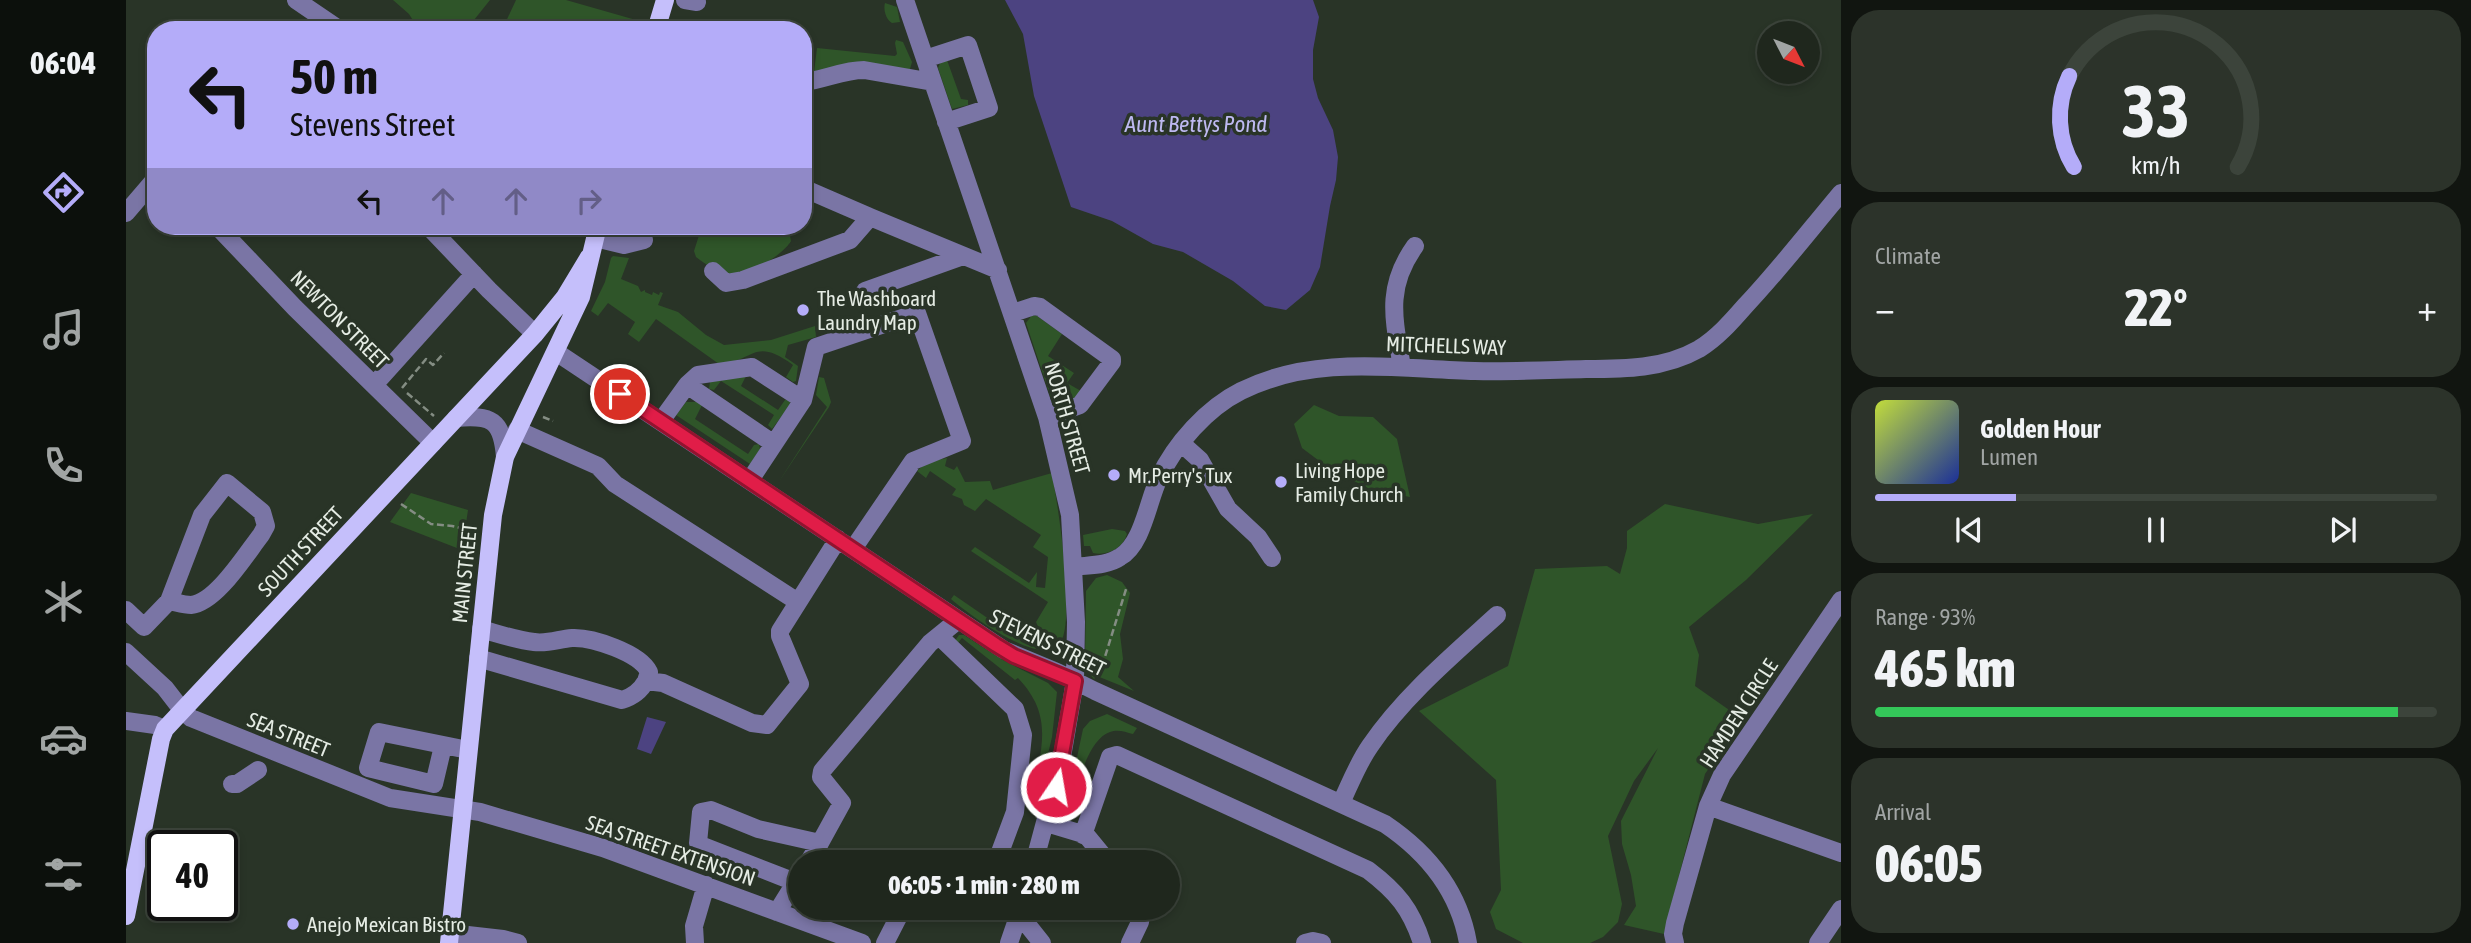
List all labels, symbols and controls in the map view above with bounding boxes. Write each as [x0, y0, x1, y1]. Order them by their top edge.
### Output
north arrow [1757, 21, 1820, 84]
map controls [1757, 21, 1820, 84]
text: 06:04 [30, 44, 96, 81]
text: 50 m [290, 48, 378, 104]
icon: left [175, 49, 266, 140]
text: 33 [2122, 69, 2190, 152]
text: Stevens Street [290, 106, 455, 143]
water label: Aunt Bettys Pond [1124, 111, 1267, 137]
text: km/h [2131, 151, 2181, 179]
icon: directions [39, 168, 88, 217]
icon: left [351, 182, 389, 220]
icon: ahead [424, 182, 462, 220]
icon: ahead [497, 182, 535, 220]
icon: right [570, 182, 608, 220]
text: Climate [1875, 243, 1941, 269]
street label: NEWTON STREET [286, 265, 394, 373]
text: 22° [2124, 277, 2188, 337]
place label: The Washboard Laundry Map [817, 286, 936, 334]
text: − [1875, 286, 1895, 329]
text: + [2417, 286, 2437, 329]
marker: The Washboard Laundry Map [795, 302, 811, 318]
icon: music [39, 305, 88, 354]
street label: MITCHELLS WAY [1386, 331, 1507, 359]
street label: NORTH STREET [1041, 359, 1095, 477]
pin [590, 364, 650, 424]
icon: arrive [601, 375, 639, 413]
text: Golden Hour [1980, 414, 2100, 444]
icon: phone [39, 441, 88, 490]
text: Lumen [1980, 444, 2038, 470]
place label: Living Hope Family Church [1295, 458, 1404, 506]
place label: Mr.Perry's Tux [1128, 463, 1233, 487]
marker: Mr.Perry's Tux [1106, 467, 1122, 483]
marker: Living Hope Family Church [1273, 474, 1289, 490]
street label: SOUTH STREET [253, 501, 347, 601]
icon: previous [1950, 511, 1988, 549]
icon: pause [2137, 511, 2175, 549]
icon: next [2324, 511, 2362, 549]
street label: MAIN STREET [447, 522, 481, 624]
icon: climate [39, 577, 88, 626]
street label: STEVENS STREET [986, 604, 1110, 680]
text: Range · 93% [1875, 604, 1975, 630]
text: 465 km [1875, 638, 2016, 698]
street label: HAMDEN CIRCLE [1694, 654, 1782, 772]
street label: SEA STREET [244, 707, 334, 761]
icon: car [39, 714, 88, 763]
position arrow [1019, 750, 1093, 824]
text: Arrival [1875, 799, 1931, 825]
street label: SEA STREET EXTENSION [583, 810, 759, 890]
speed limit sign: 40 [147, 830, 238, 921]
text: 06:05 [1875, 833, 1983, 893]
icon: filters [39, 850, 88, 899]
text: 06:05 · 1 min · 280 m [888, 870, 1080, 900]
place label: Anejo Mexican Bistro [307, 912, 466, 936]
marker: Anejo Mexican Bistro [285, 916, 301, 932]

